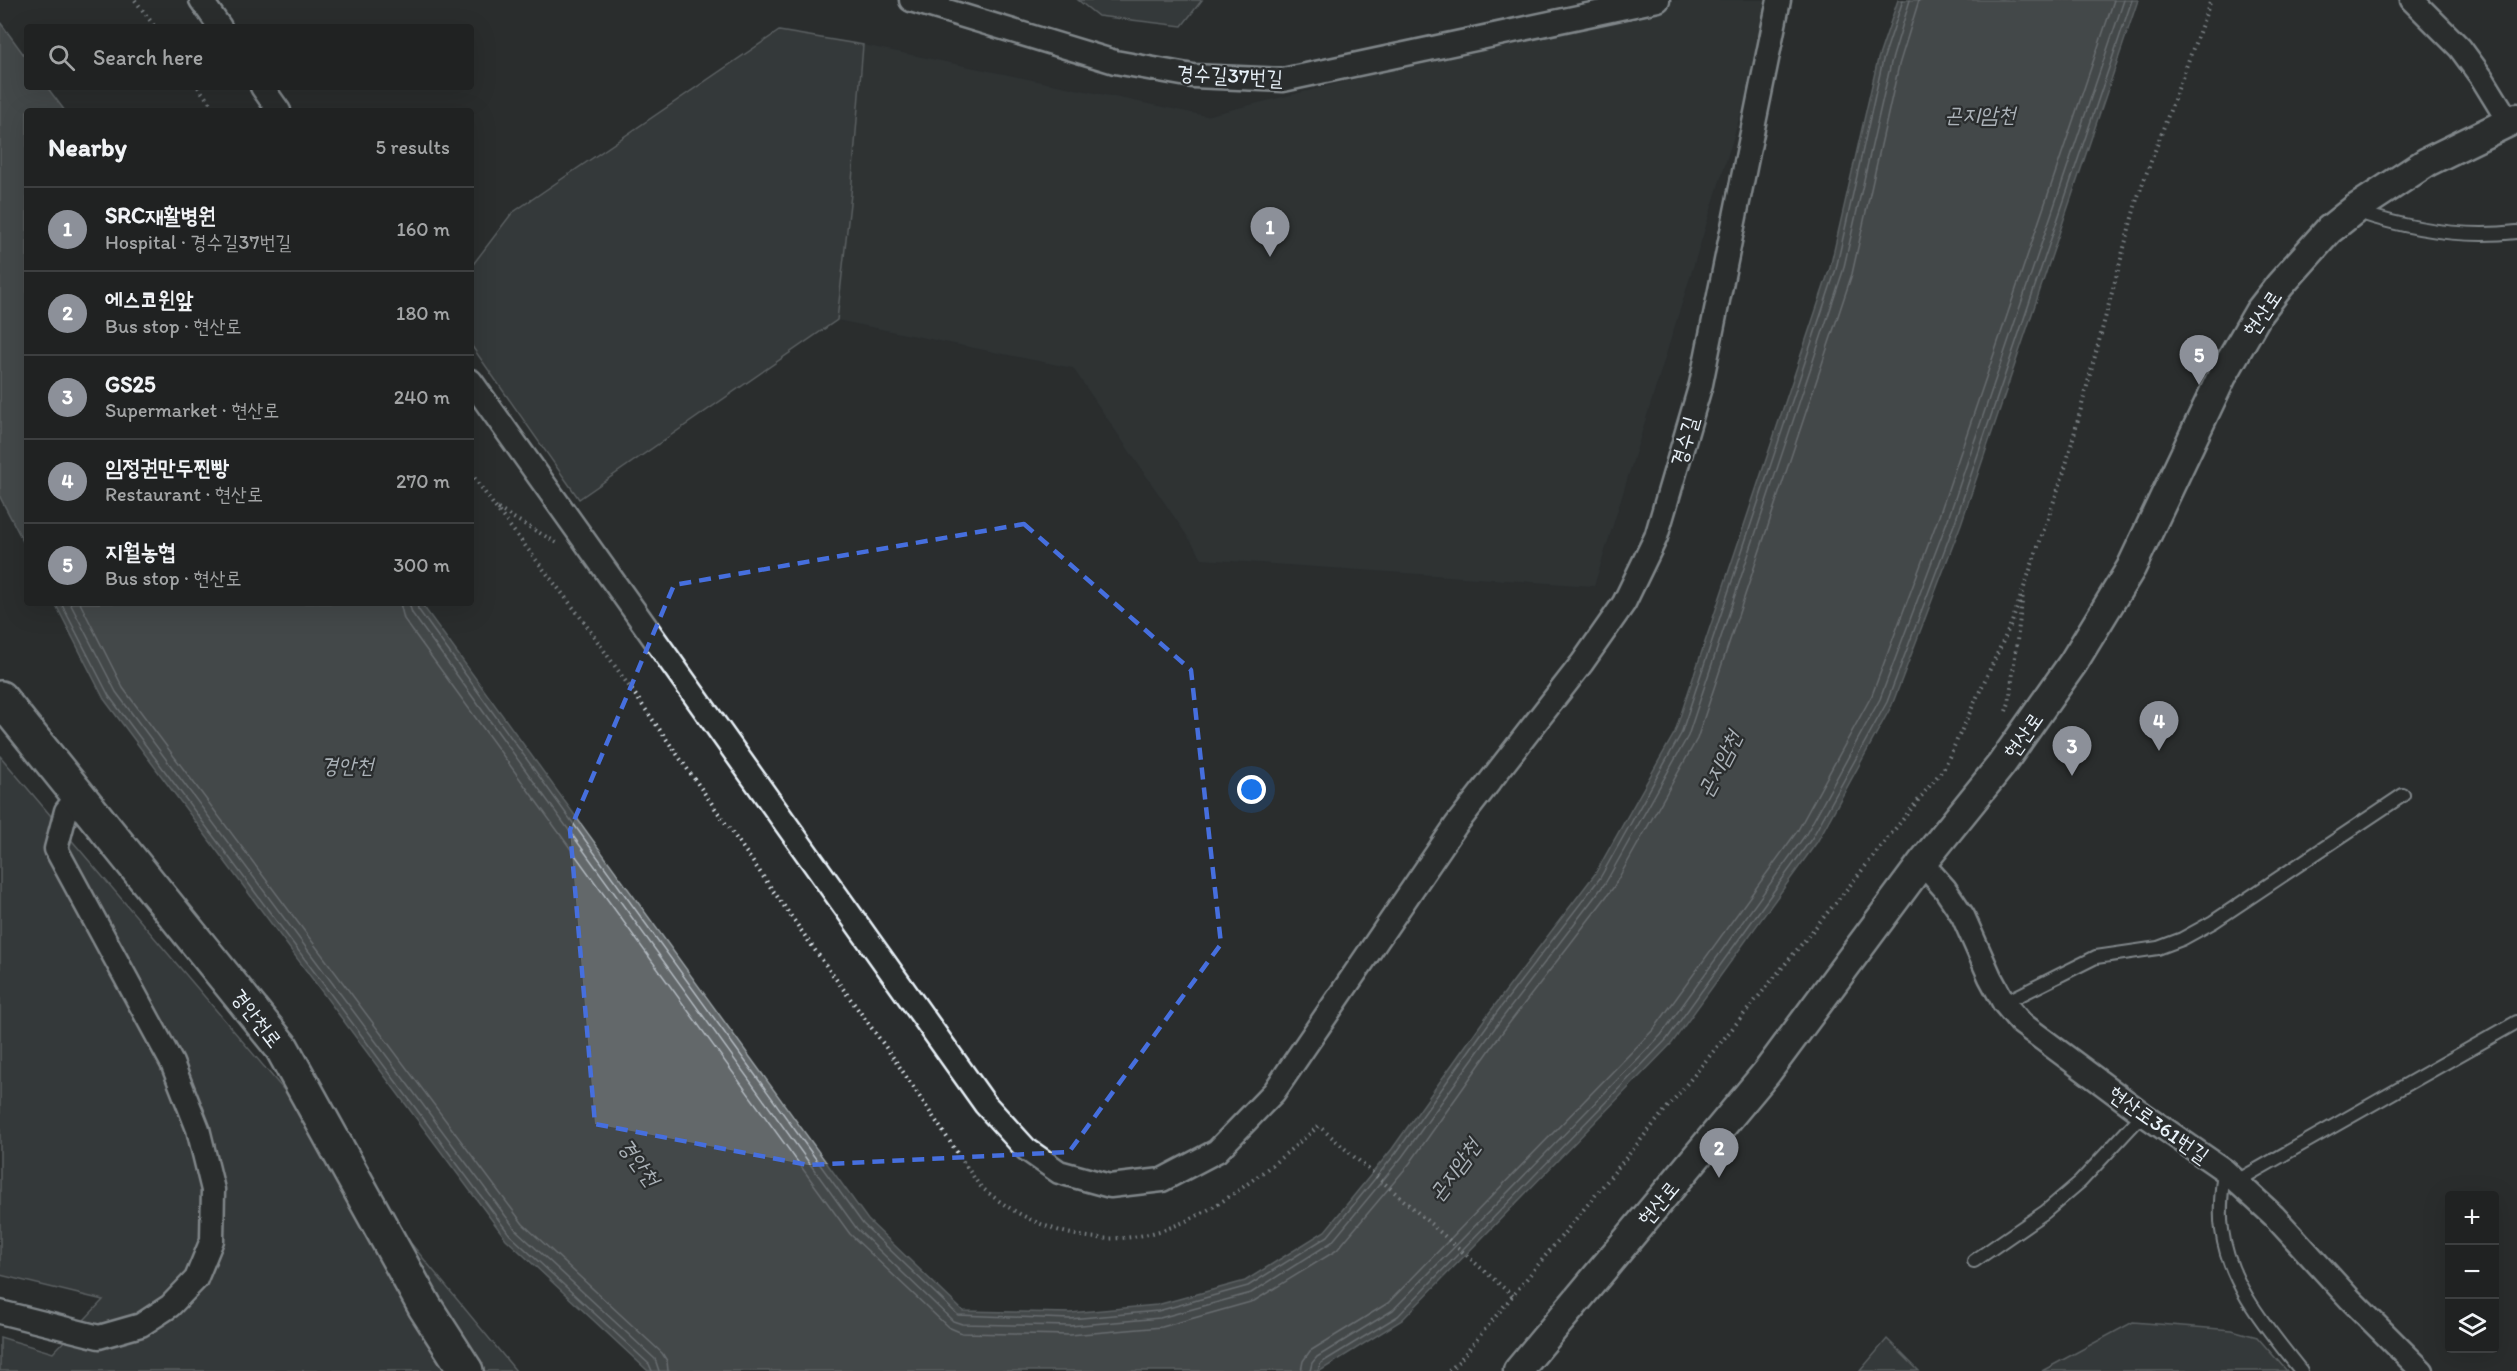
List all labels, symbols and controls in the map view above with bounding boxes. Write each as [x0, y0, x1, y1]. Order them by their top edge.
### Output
search box [24, 24, 474, 90]
icon: search [45, 41, 78, 74]
text: Search here [93, 44, 203, 71]
street label: 경수길37번길 [1176, 60, 1284, 90]
water label: 곤지암천 [1945, 101, 2018, 128]
text: Nearby [48, 131, 127, 163]
text: 5 results [376, 135, 450, 159]
text: SRC재활병원 [105, 202, 216, 229]
pin: 1 [1250, 208, 1290, 257]
text: 1 [63, 217, 72, 241]
text: 160 m [397, 217, 450, 241]
text: Hospital · 경수길37번길 [105, 230, 292, 254]
street label: 현산로 [2237, 285, 2287, 341]
text: 에스코윈앞 [105, 286, 194, 313]
text: 2 [62, 301, 73, 325]
text: 180 m [396, 301, 450, 325]
text: Bus stop · 현산로 [105, 314, 242, 338]
pin: 5 [2180, 336, 2218, 385]
text: GS25 [105, 371, 156, 398]
text: 3 [62, 385, 73, 409]
text: 240 m [394, 385, 450, 409]
text: Supermarket · 현산로 [105, 398, 279, 422]
street label: 경수길 [1665, 413, 1703, 469]
text: 임정권만두찐빵 [105, 454, 229, 481]
text: 4 [61, 469, 74, 493]
text: 270 m [396, 469, 450, 493]
text: Restaurant · 현산로 [105, 482, 263, 506]
text: 지월농협 [105, 538, 176, 565]
text: 5 [62, 553, 73, 577]
text: 300 m [393, 553, 450, 577]
text: Bus stop · 현산로 [105, 566, 242, 590]
pin: 4 [2140, 702, 2178, 751]
street label: 현산로 [1998, 707, 2048, 763]
water label: 곤지암천 [1691, 724, 1748, 802]
pin: 3 [2052, 726, 2092, 776]
water label: 경안천 [320, 752, 376, 779]
your location [1237, 775, 1266, 804]
street label: 경안천로 [226, 984, 288, 1052]
street label: 현산로361번길 [2104, 1080, 2214, 1168]
pin: 2 [1700, 1128, 1738, 1178]
water label: 곤지암천 [1422, 1132, 1487, 1207]
water label: 경안천 [612, 1133, 667, 1193]
street label: 현산로 [1632, 1176, 1684, 1230]
map controls [2445, 1191, 2499, 1353]
button: + [2445, 1191, 2499, 1245]
button: − [2445, 1245, 2499, 1299]
button: layers [2445, 1299, 2499, 1353]

